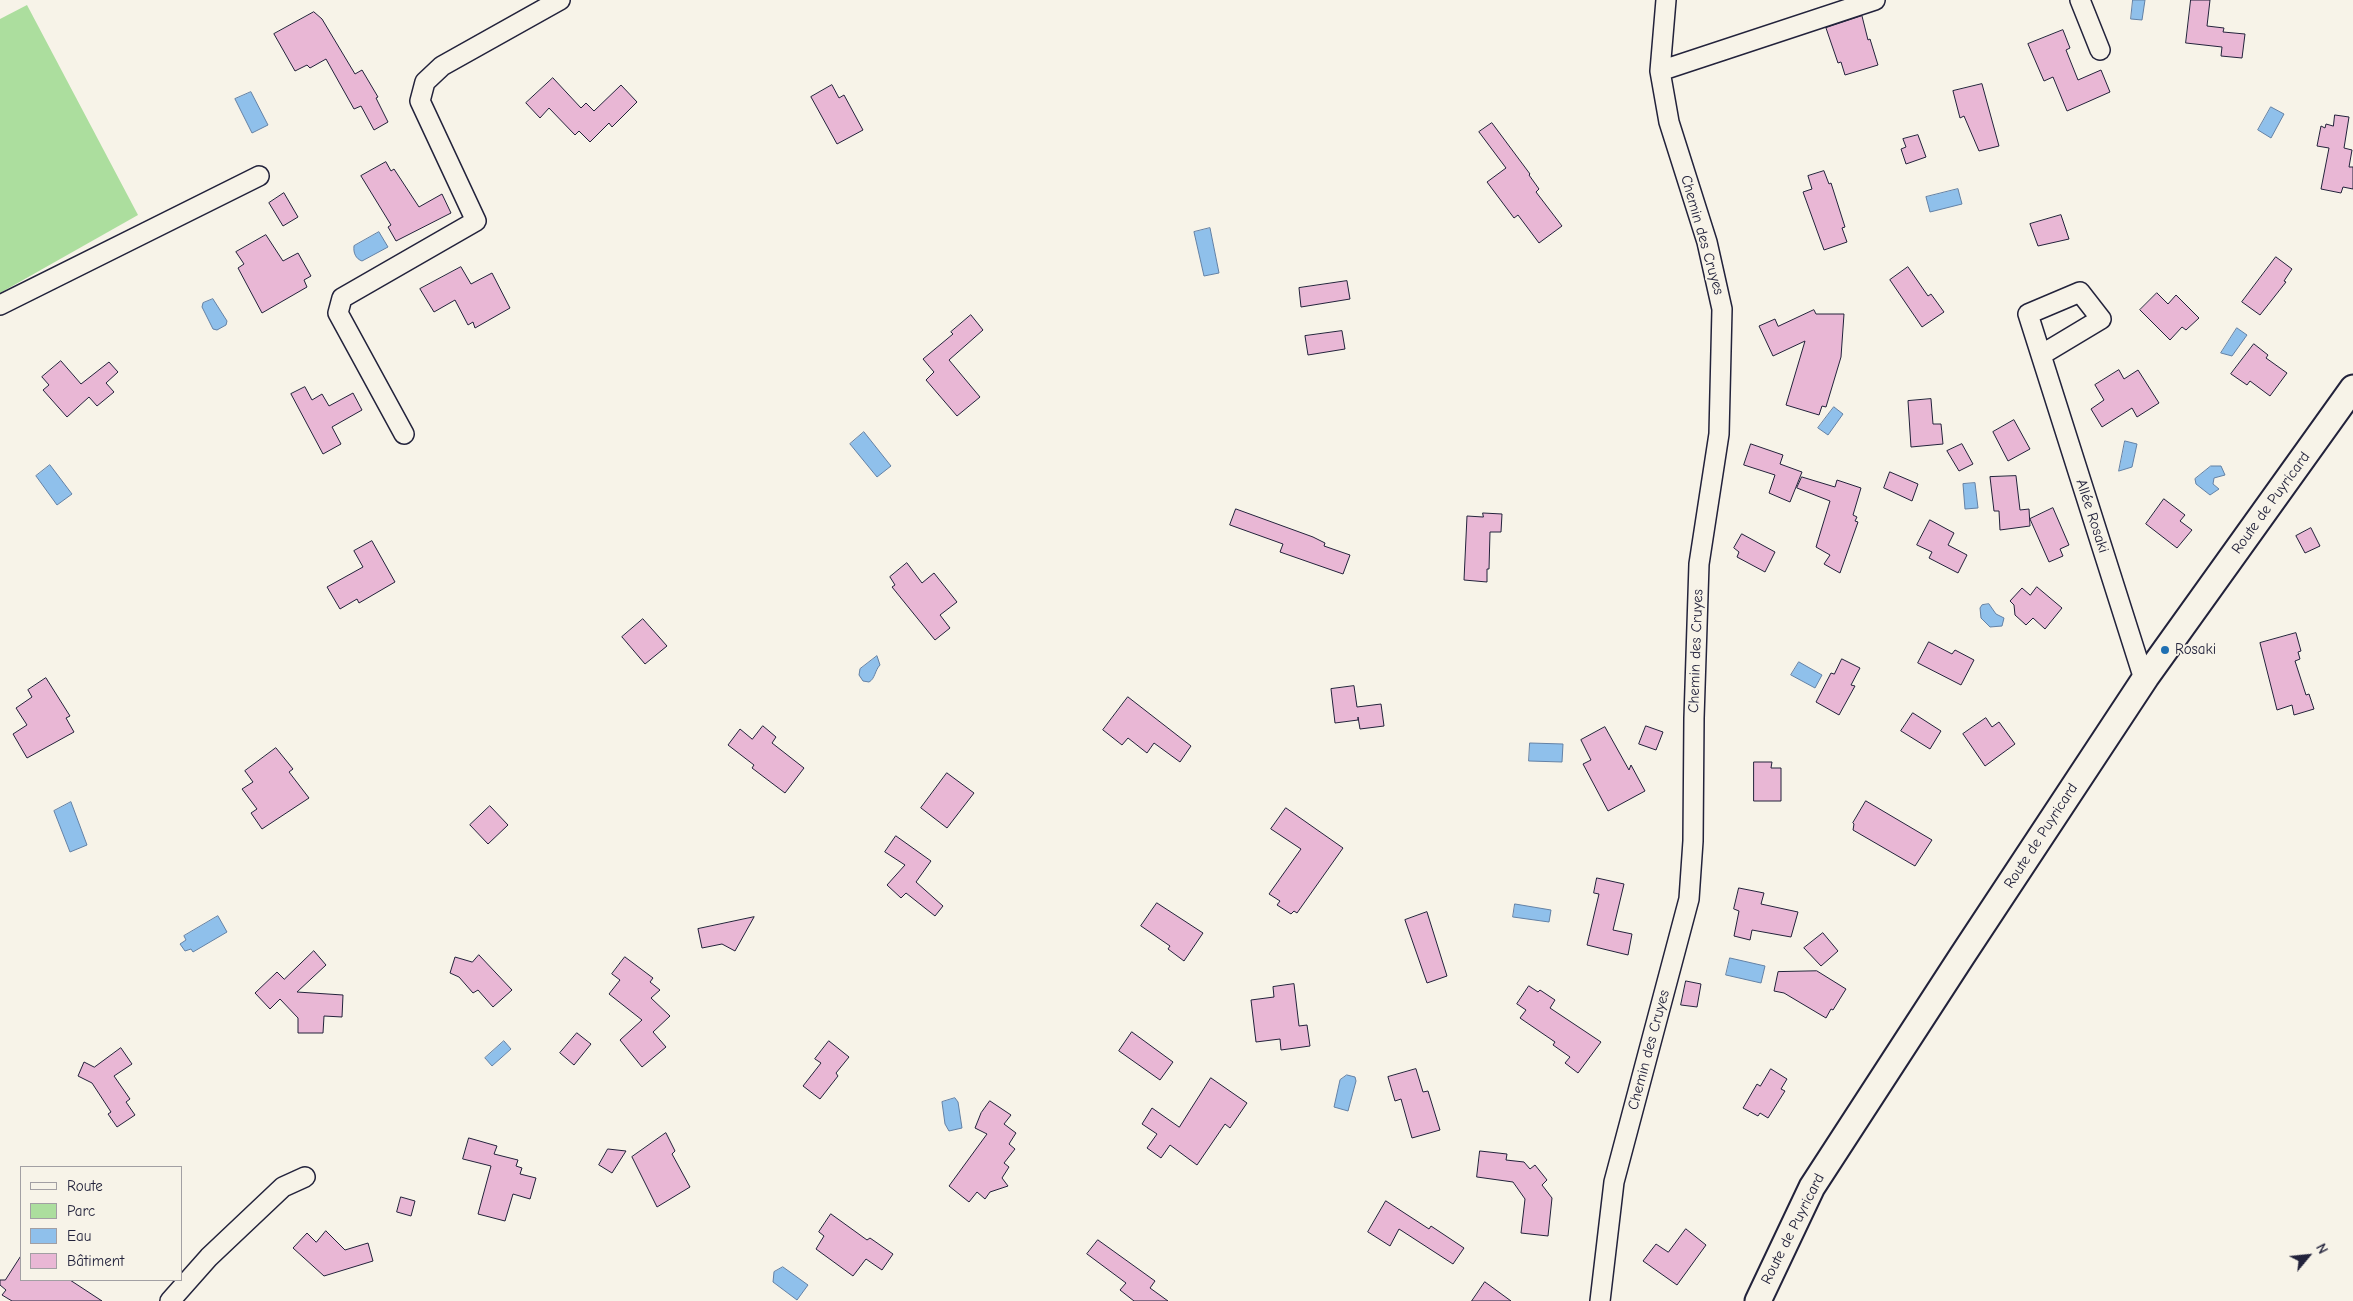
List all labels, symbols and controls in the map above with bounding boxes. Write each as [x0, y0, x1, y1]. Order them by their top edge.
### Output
street label: Chemin des Cruyes [1676, 173, 1728, 297]
street label: Route de Puyricard [2228, 448, 2314, 558]
street label: Allée Rosaki [2072, 477, 2112, 555]
street label: Chemin des Cruyes [1685, 589, 1707, 713]
place label: Rosaki [2175, 641, 2216, 659]
marker: Rosaki [2159, 644, 2171, 656]
street label: Route de Puyricard [2000, 780, 2082, 892]
street label: Chemin des Cruyes [1624, 988, 1674, 1112]
legend [20, 1166, 182, 1281]
street label: Route de Puyricard [1757, 1171, 1829, 1287]
text: Route [67, 1177, 103, 1195]
text: Parc [67, 1202, 95, 1220]
text: Eau [67, 1227, 91, 1245]
north arrow [2283, 1231, 2333, 1281]
text: N [2312, 1241, 2331, 1257]
text: Bâtiment [67, 1252, 124, 1270]

